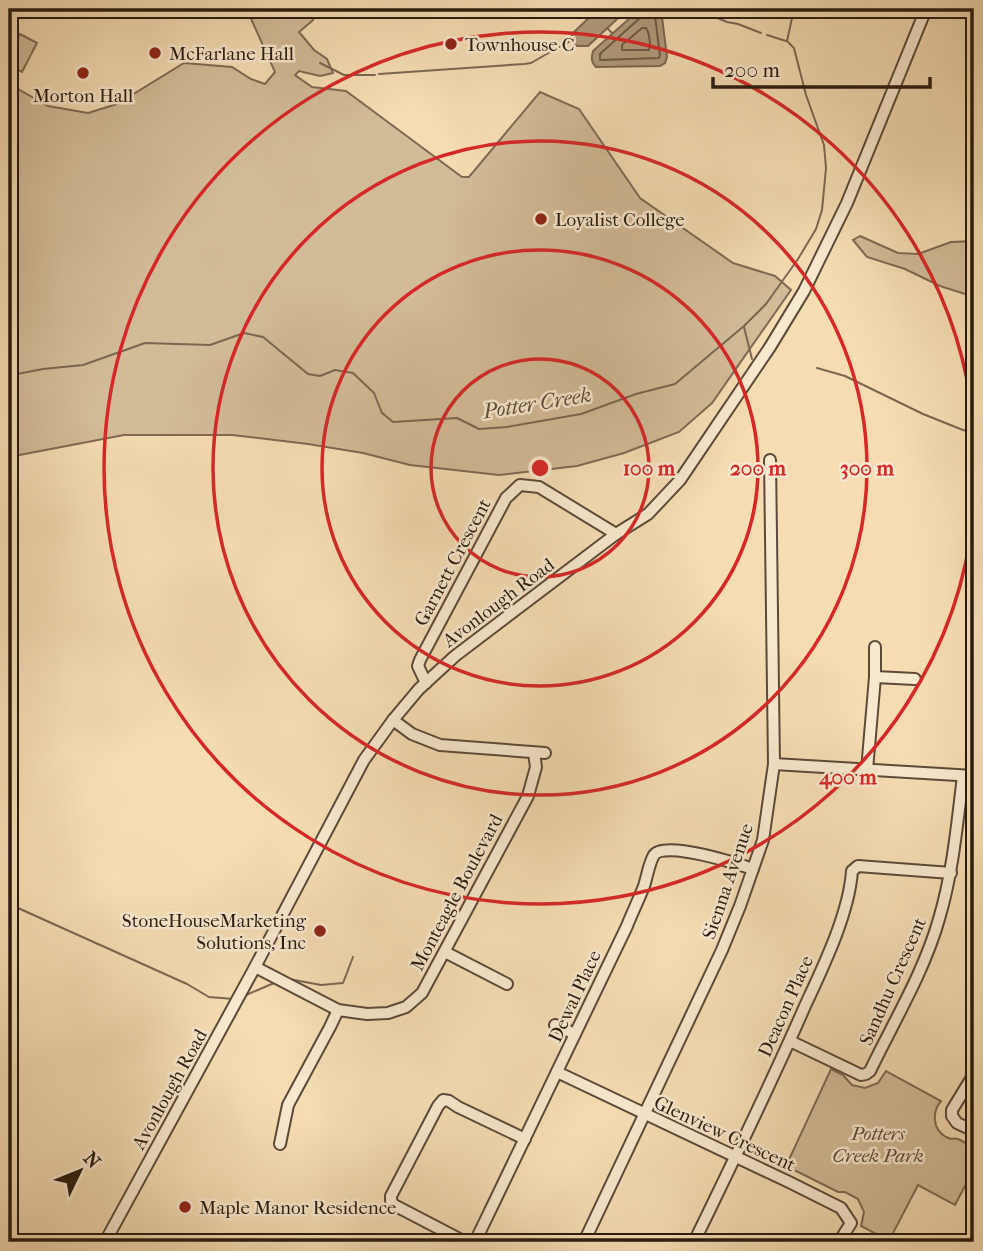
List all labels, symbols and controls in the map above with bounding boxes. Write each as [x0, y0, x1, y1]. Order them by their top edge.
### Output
place label: Townhouse C [465, 34, 575, 56]
marker: Townhouse C [443, 36, 459, 52]
place label: McFarlane Hall [169, 43, 294, 65]
marker: McFarlane Hall [147, 45, 163, 61]
scale bar [713, 46, 930, 90]
text: 200 m [724, 58, 780, 82]
marker: Morton Hall [75, 65, 91, 81]
place label: Morton Hall [33, 85, 133, 107]
place label: Loyalist College [555, 209, 685, 231]
marker: Loyalist College [533, 211, 549, 227]
water label: Potter Creek [480, 383, 593, 424]
centre of rings [528, 456, 552, 480]
text: 100 m [623, 456, 676, 480]
text: 200 m [730, 456, 787, 480]
text: 300 m [840, 456, 894, 480]
street label: Garnett Crescent [410, 495, 496, 630]
street label: Avonlough Road [438, 553, 559, 653]
text: 400 m [818, 765, 877, 790]
street label: Monteagle Boulevard [406, 810, 508, 975]
street label: Sienna Avenue [698, 821, 758, 942]
place label: StoneHouseMarketing Solutions, Inc [122, 910, 307, 954]
street label: Sandhu Crescent [855, 914, 931, 1049]
marker: StoneHouseMarketing Solutions, Inc [312, 923, 328, 939]
street label: Dewal Place [544, 947, 606, 1046]
street label: Deacon Place [754, 952, 818, 1061]
street label: Avonlough Road [127, 1025, 212, 1154]
street label: Glenview Crescent [650, 1091, 799, 1176]
park label: Potters Creek Park [832, 1123, 924, 1167]
north arrow [46, 1136, 116, 1206]
text: N [79, 1147, 105, 1173]
place label: Maple Manor Residence [199, 1197, 397, 1219]
marker: Maple Manor Residence [177, 1199, 193, 1215]

